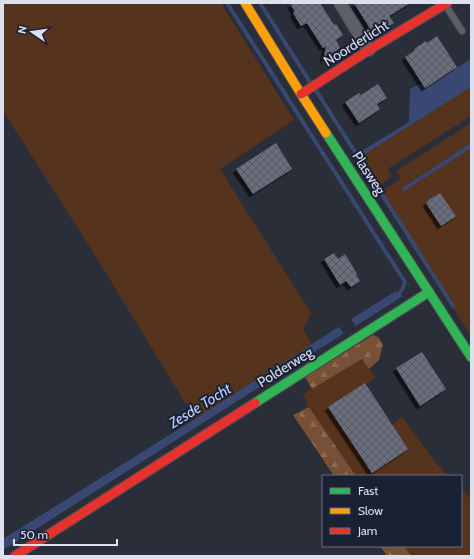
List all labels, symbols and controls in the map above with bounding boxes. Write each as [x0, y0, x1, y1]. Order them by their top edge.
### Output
north arrow [12, 12, 52, 52]
street label: Noorderlicht [320, 16, 392, 70]
text: N [15, 24, 30, 35]
street label: Plasweg [348, 148, 390, 199]
street label: Polderweg [254, 342, 317, 391]
water label: Zesde Tocht [165, 380, 235, 433]
legend [322, 475, 462, 547]
text: Fast [358, 483, 378, 498]
text: Slow [358, 503, 383, 518]
scale bar [14, 521, 117, 547]
text: Jam [357, 523, 377, 538]
text: 50 m [20, 527, 48, 542]

